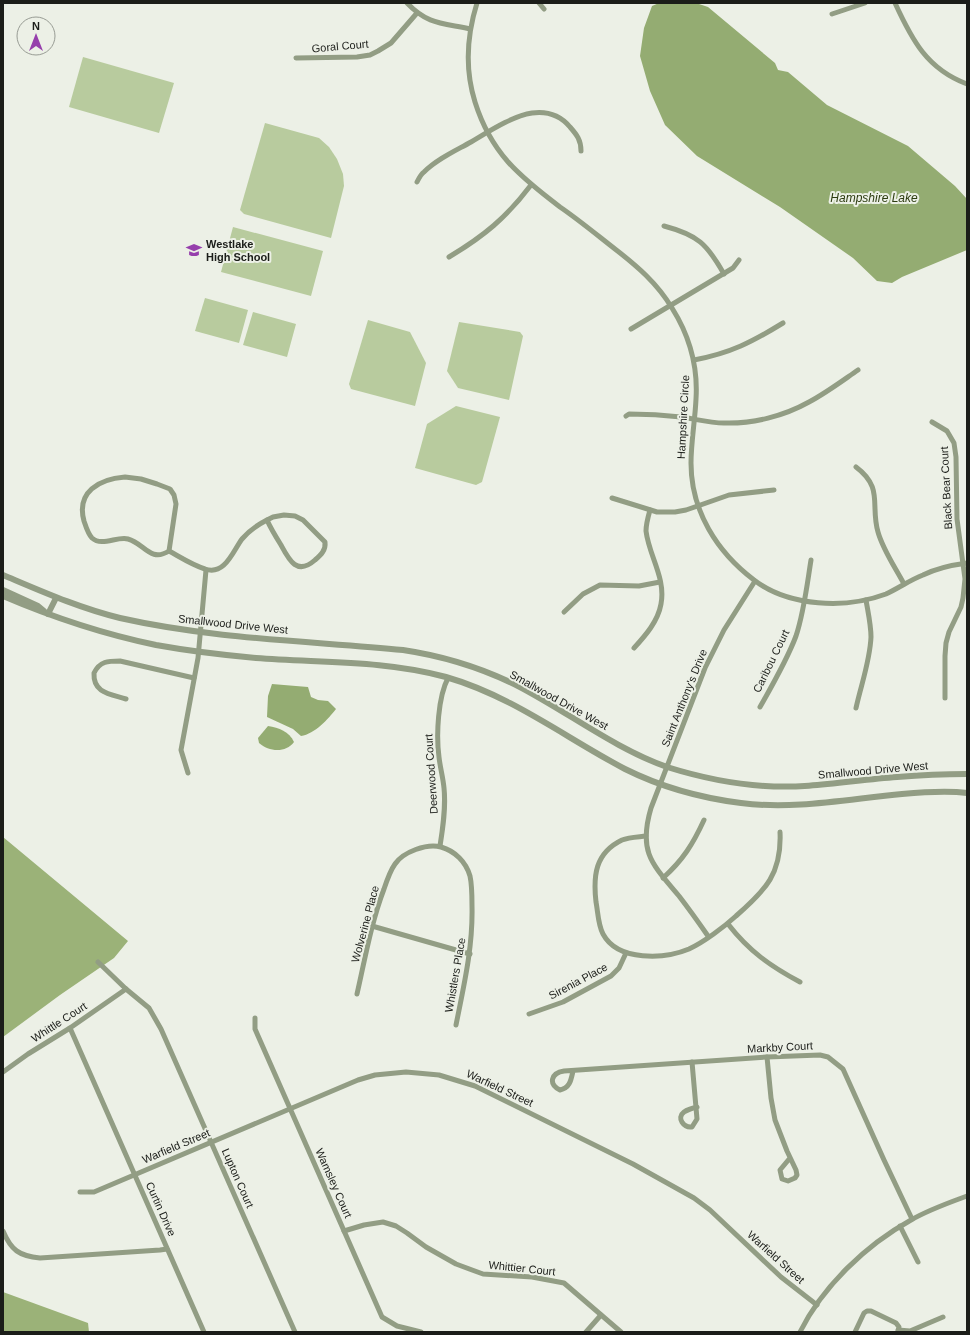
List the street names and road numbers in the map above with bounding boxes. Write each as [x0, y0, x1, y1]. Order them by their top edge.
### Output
street label: Goral Court [311, 38, 369, 54]
street label: Hampshire Circle [675, 375, 691, 459]
street label: Black Bear Court [938, 446, 954, 530]
street label: Smallwood Drive West [177, 612, 289, 636]
street label: Caribou Court [751, 628, 791, 694]
street label: Saint Anthony's Drive [659, 647, 709, 749]
street label: Smallwood Drive West [508, 668, 610, 732]
street label: Deerwood Court [422, 734, 440, 814]
street label: Smallwood Drive West [817, 759, 929, 781]
street label: Wolverine Place [349, 884, 381, 964]
street label: Whistlers Place [443, 937, 467, 1013]
street label: Sirenia Place [547, 960, 609, 1002]
street label: Whittle Court [29, 1000, 89, 1044]
street label: Markby Court [747, 1039, 813, 1055]
street label: Warfield Street [465, 1067, 535, 1109]
street label: Warfield Street [140, 1126, 212, 1166]
street label: Wamsley Court [313, 1146, 355, 1220]
street label: Lupton Court [220, 1147, 256, 1209]
street label: Curtin Drive [144, 1180, 178, 1238]
street label: Warfield Street [745, 1228, 807, 1286]
street label: Whittier Court [488, 1259, 556, 1277]

